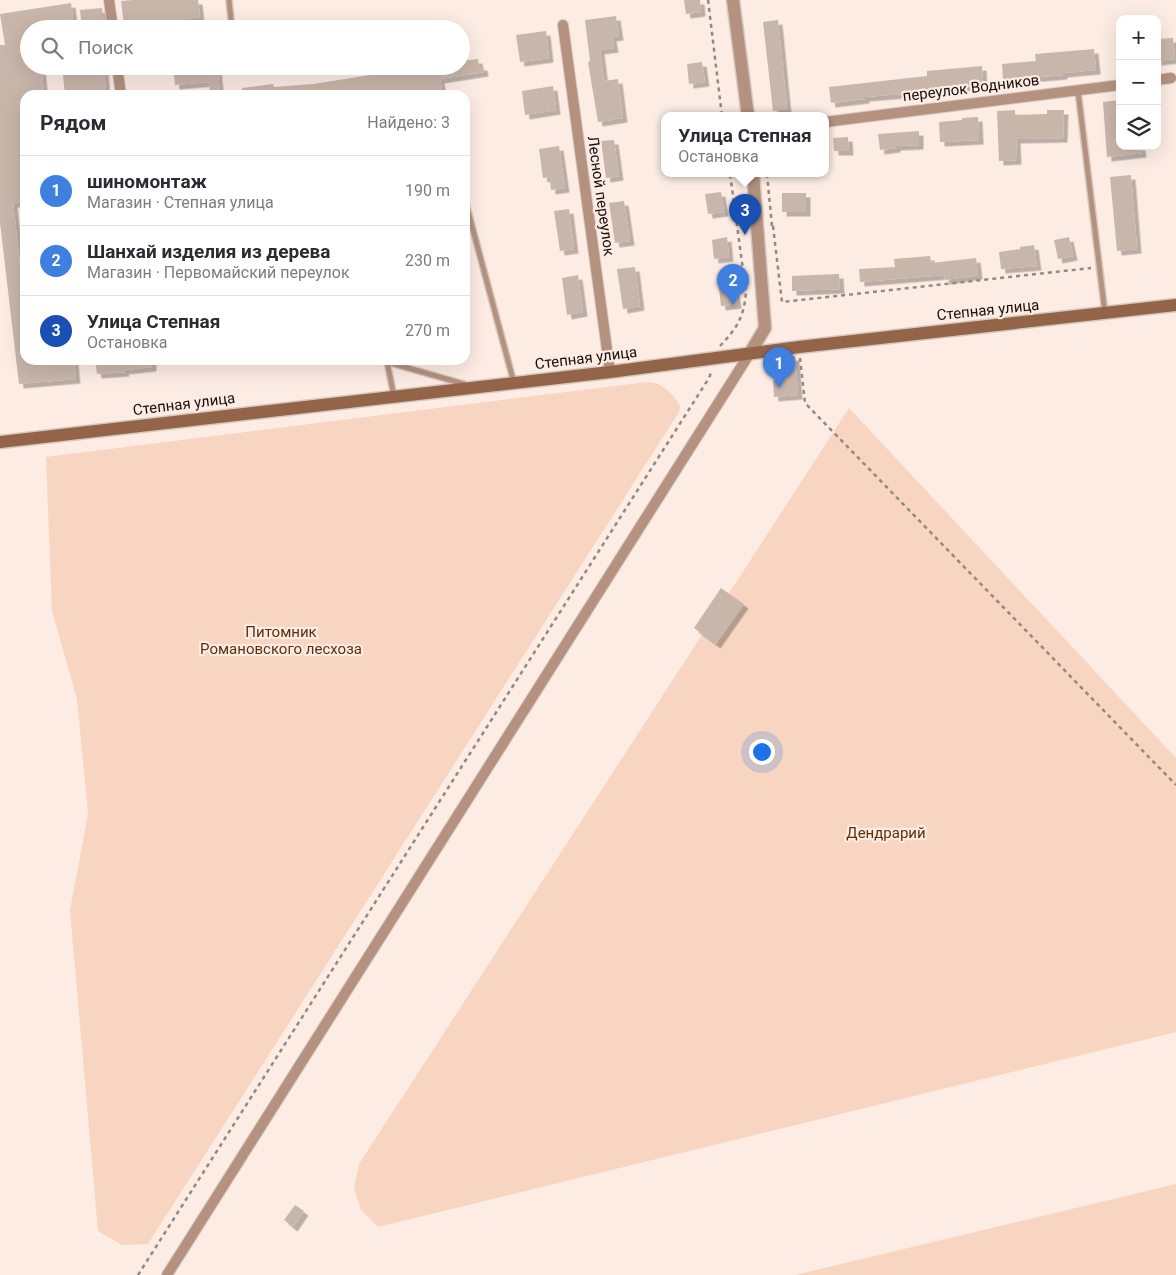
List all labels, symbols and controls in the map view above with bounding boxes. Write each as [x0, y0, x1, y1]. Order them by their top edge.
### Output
map controls [1116, 15, 1161, 150]
button: + [1116, 15, 1161, 60]
search box [20, 20, 470, 75]
icon: search [38, 34, 66, 62]
text: Поиск [78, 36, 134, 59]
button: − [1116, 60, 1161, 105]
street label: переулок Водников [902, 71, 1040, 105]
button: layers [1116, 105, 1161, 150]
text: Рядом [40, 111, 106, 135]
popup [661, 112, 829, 177]
text: Найдено: 3 [367, 113, 450, 132]
text: Улица Степная [678, 124, 812, 147]
street label: Лесной переулок [584, 135, 618, 257]
text: Остановка [678, 147, 759, 166]
text: шиномонтаж [87, 170, 207, 193]
text: 1 [51, 181, 61, 200]
text: 190 m [405, 181, 450, 200]
text: Магазин · Степная улица [87, 193, 274, 212]
pin: 3 [729, 194, 761, 235]
text: Шанхай изделия из дерева [87, 240, 330, 263]
text: 2 [51, 251, 61, 270]
text: 230 m [405, 251, 450, 270]
text: Магазин · Первомайский переулок [87, 263, 350, 282]
pin: 2 [717, 264, 749, 305]
street label: Степная улица [936, 296, 1040, 324]
text: Улица Степная [87, 310, 220, 333]
text: 3 [51, 321, 61, 340]
text: 270 m [405, 321, 450, 340]
text: Остановка [87, 333, 168, 352]
street label: Степная улица [534, 343, 638, 373]
pin: 1 [763, 347, 795, 388]
street label: Степная улица [132, 389, 236, 419]
park label: Питомник Романовского лесхоза [200, 623, 362, 658]
your location [749, 739, 775, 765]
park label: Дендрарий [846, 824, 926, 842]

